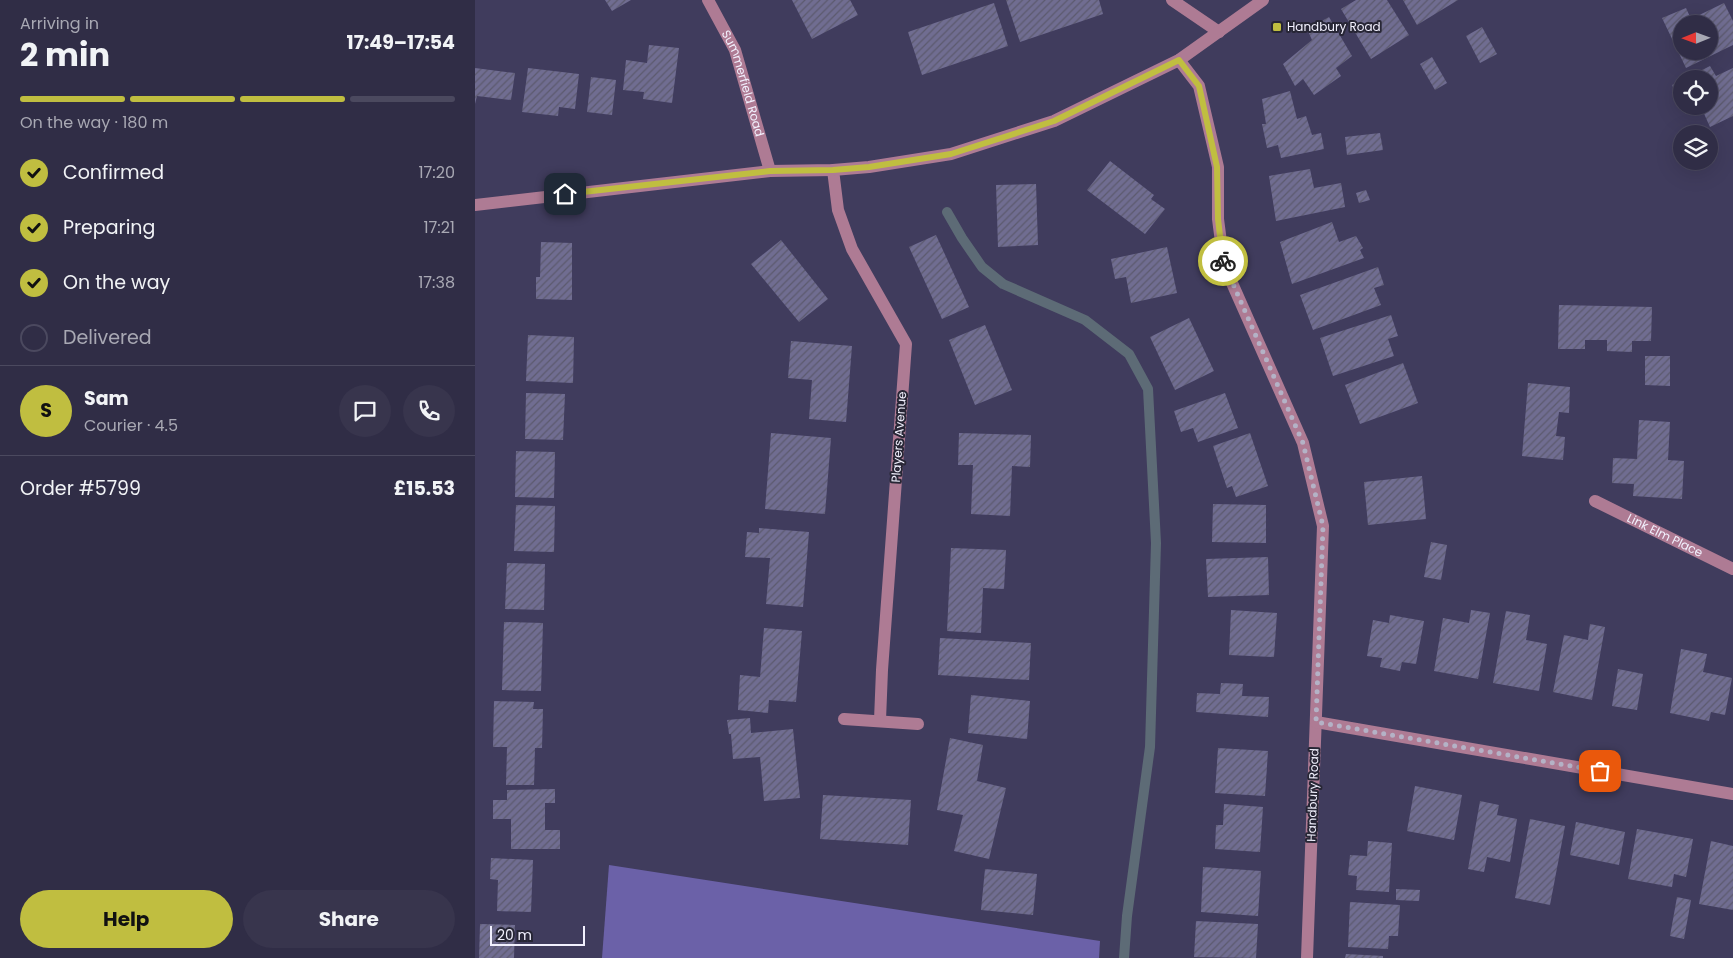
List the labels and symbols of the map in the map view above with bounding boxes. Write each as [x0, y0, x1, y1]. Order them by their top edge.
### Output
north arrow [1673, 15, 1717, 60]
place label: Handbury Road [1287, 18, 1381, 35]
marker: Handbury Road [1271, 21, 1283, 33]
street label: Summerfield Road [718, 27, 769, 139]
pin [544, 173, 586, 215]
courier [1198, 236, 1248, 286]
street label: Players Avenue [887, 391, 910, 483]
street label: Link Elm Place [1624, 509, 1706, 561]
street label: Handbury Road [1302, 748, 1323, 842]
pin [1579, 750, 1621, 792]
scale bar [490, 923, 585, 946]

